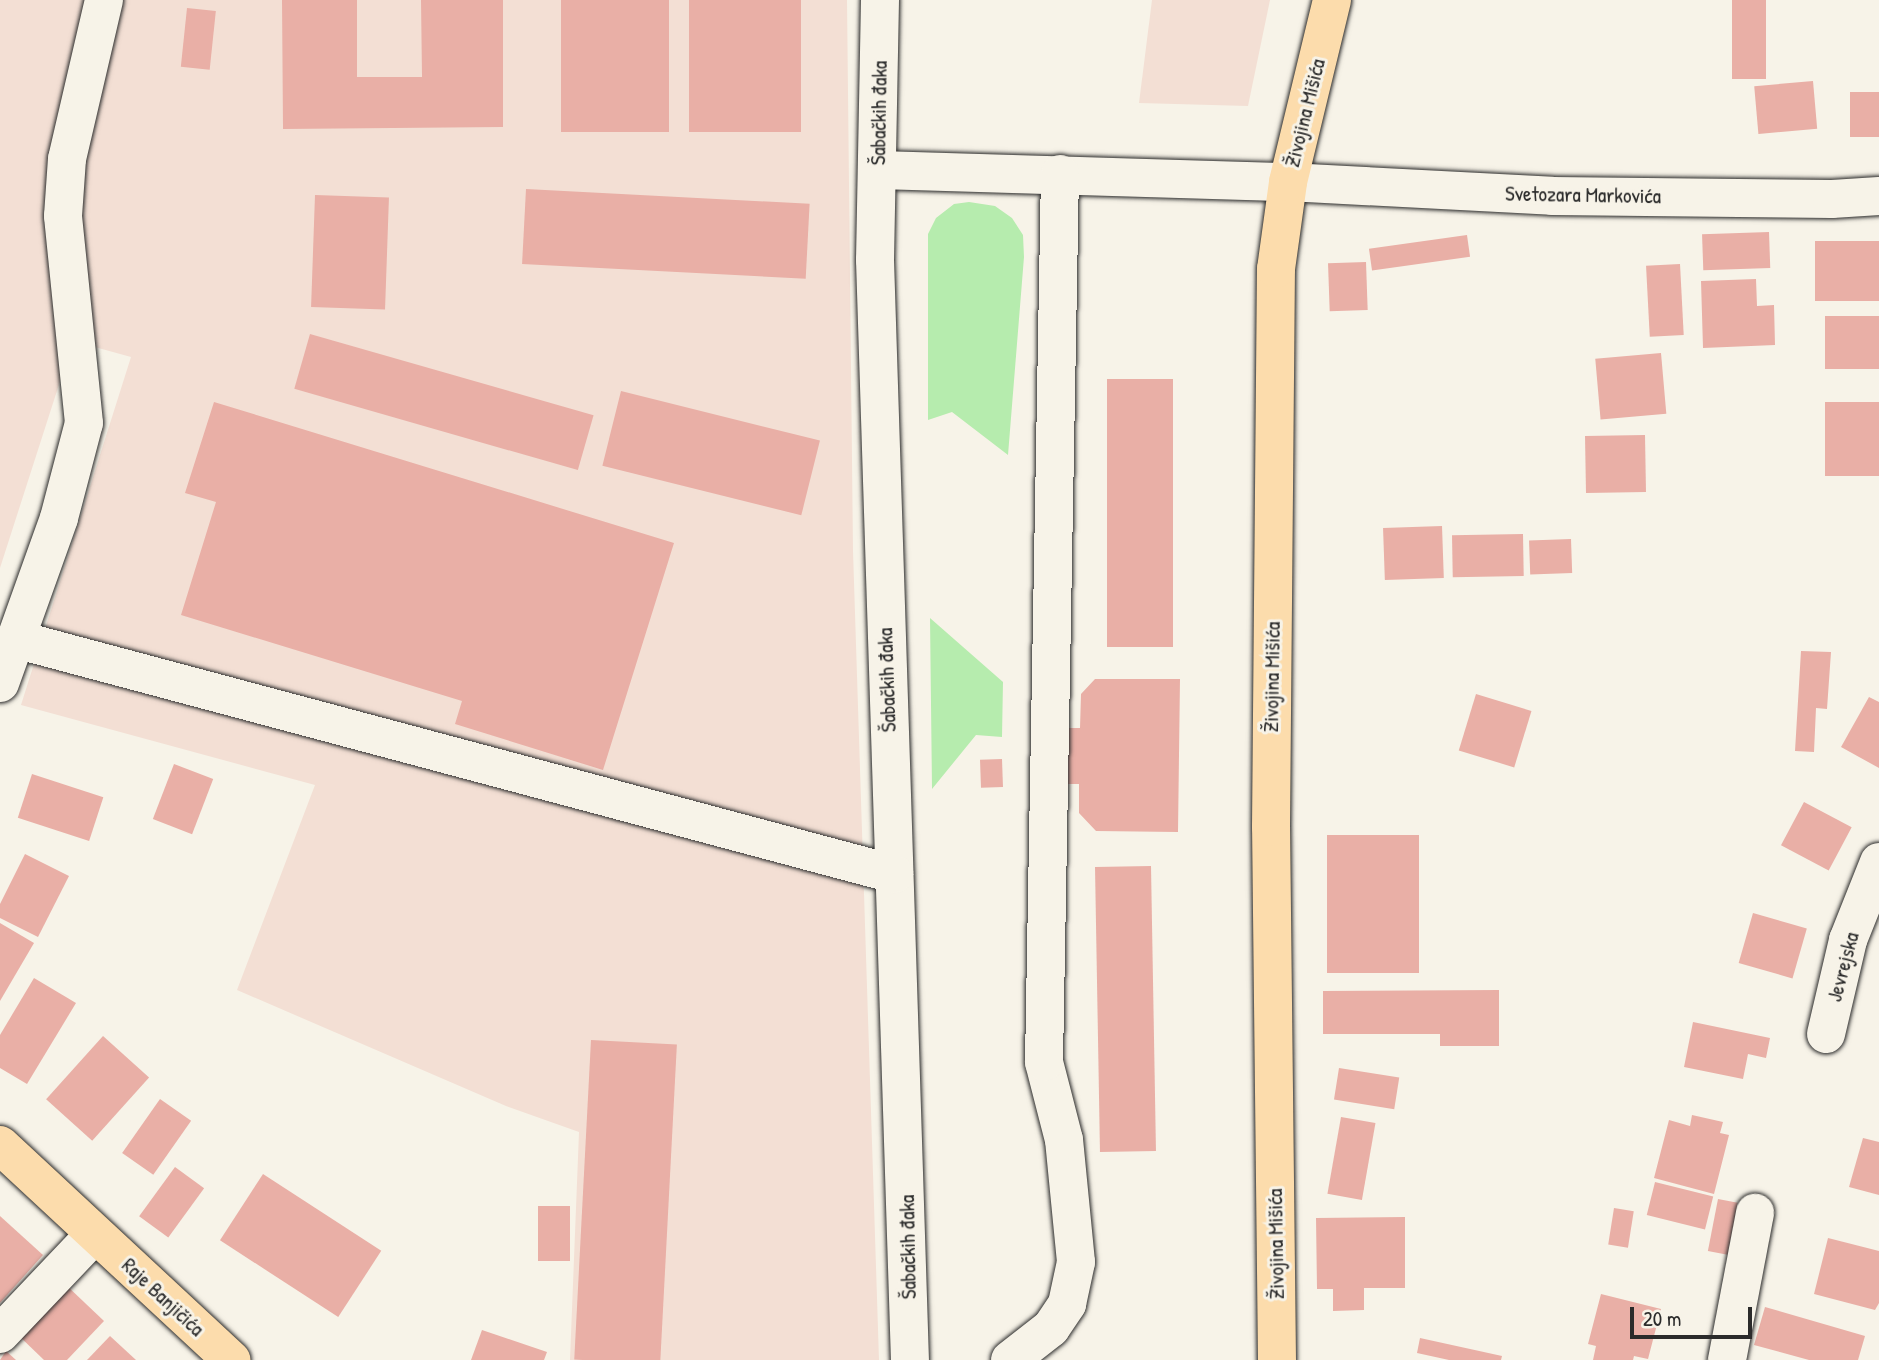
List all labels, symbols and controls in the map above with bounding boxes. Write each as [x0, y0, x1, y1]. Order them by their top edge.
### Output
street label: Živojina Mišića [1279, 56, 1331, 170]
street label: Šabačkih đaka [865, 60, 893, 166]
street label: Svetozara Markovića [1505, 181, 1661, 209]
street label: Živojina Mišića [1258, 621, 1286, 733]
street label: Šabačkih đaka [873, 627, 901, 733]
street label: Jevrejska [1822, 929, 1864, 1005]
street label: Živojina Mišića [1262, 1188, 1290, 1300]
street label: Šabačkih đaka [894, 1194, 922, 1300]
street label: Raje Banjičića [117, 1253, 209, 1341]
scale bar [1634, 1294, 1756, 1338]
text: 20 m [1643, 1304, 1681, 1333]

